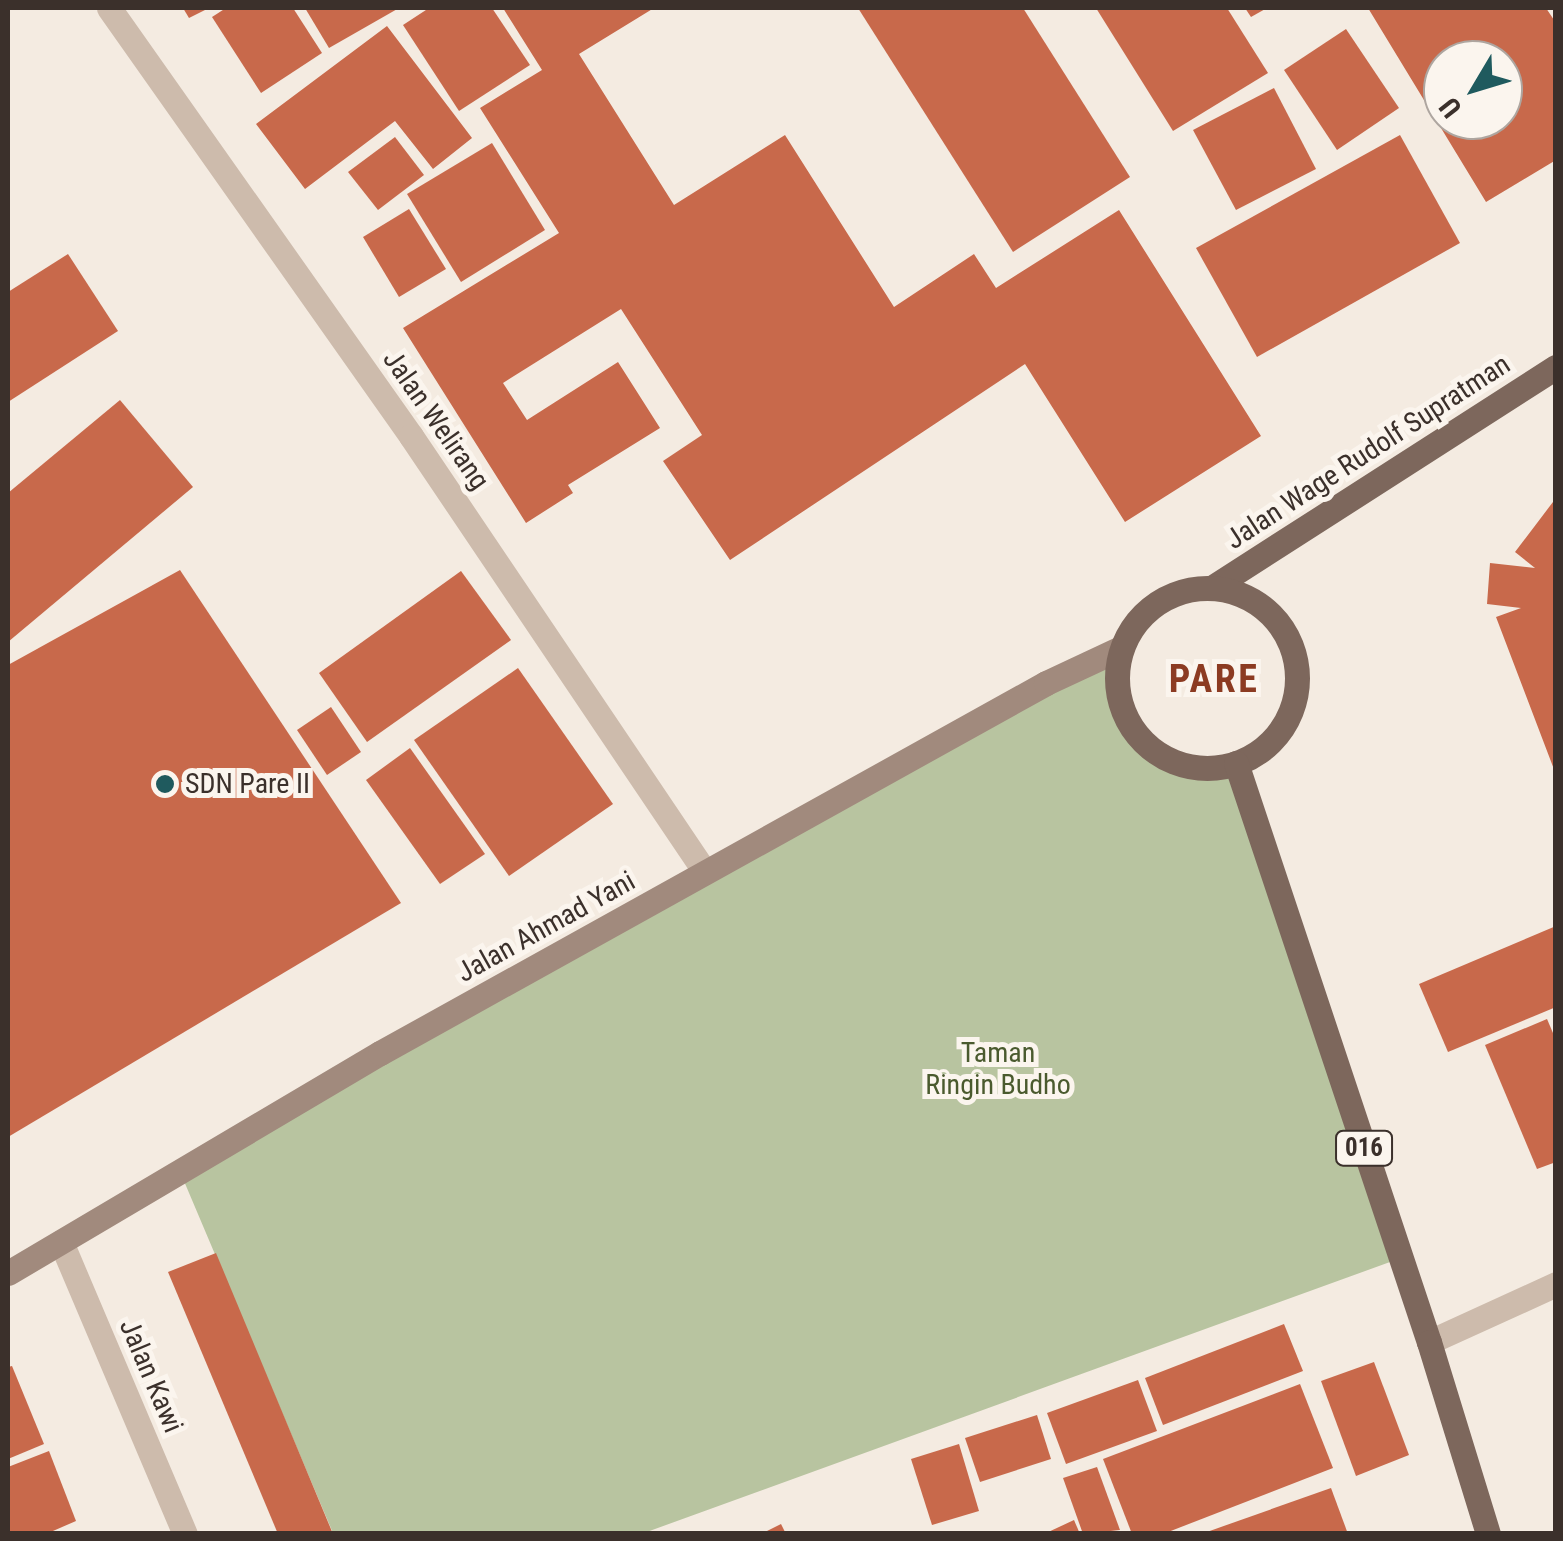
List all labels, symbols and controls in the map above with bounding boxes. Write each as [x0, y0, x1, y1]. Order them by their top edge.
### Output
north arrow [1423, 40, 1523, 140]
text: U [1433, 91, 1468, 124]
street label: Jalan Welirang [376, 344, 496, 496]
street label: Jalan Wage Rudolf Supratman [1220, 347, 1516, 557]
district label: PARE [1169, 657, 1259, 703]
place label: SDN Pare II [185, 767, 310, 801]
marker: SDN Pare II [154, 773, 176, 795]
street label: Jalan Ahmad Yani [451, 864, 641, 990]
park label: Taman Ringin Budho [925, 1036, 1071, 1102]
road number: 016 [1334, 1128, 1394, 1168]
street label: Jalan Kawi [112, 1314, 190, 1438]

